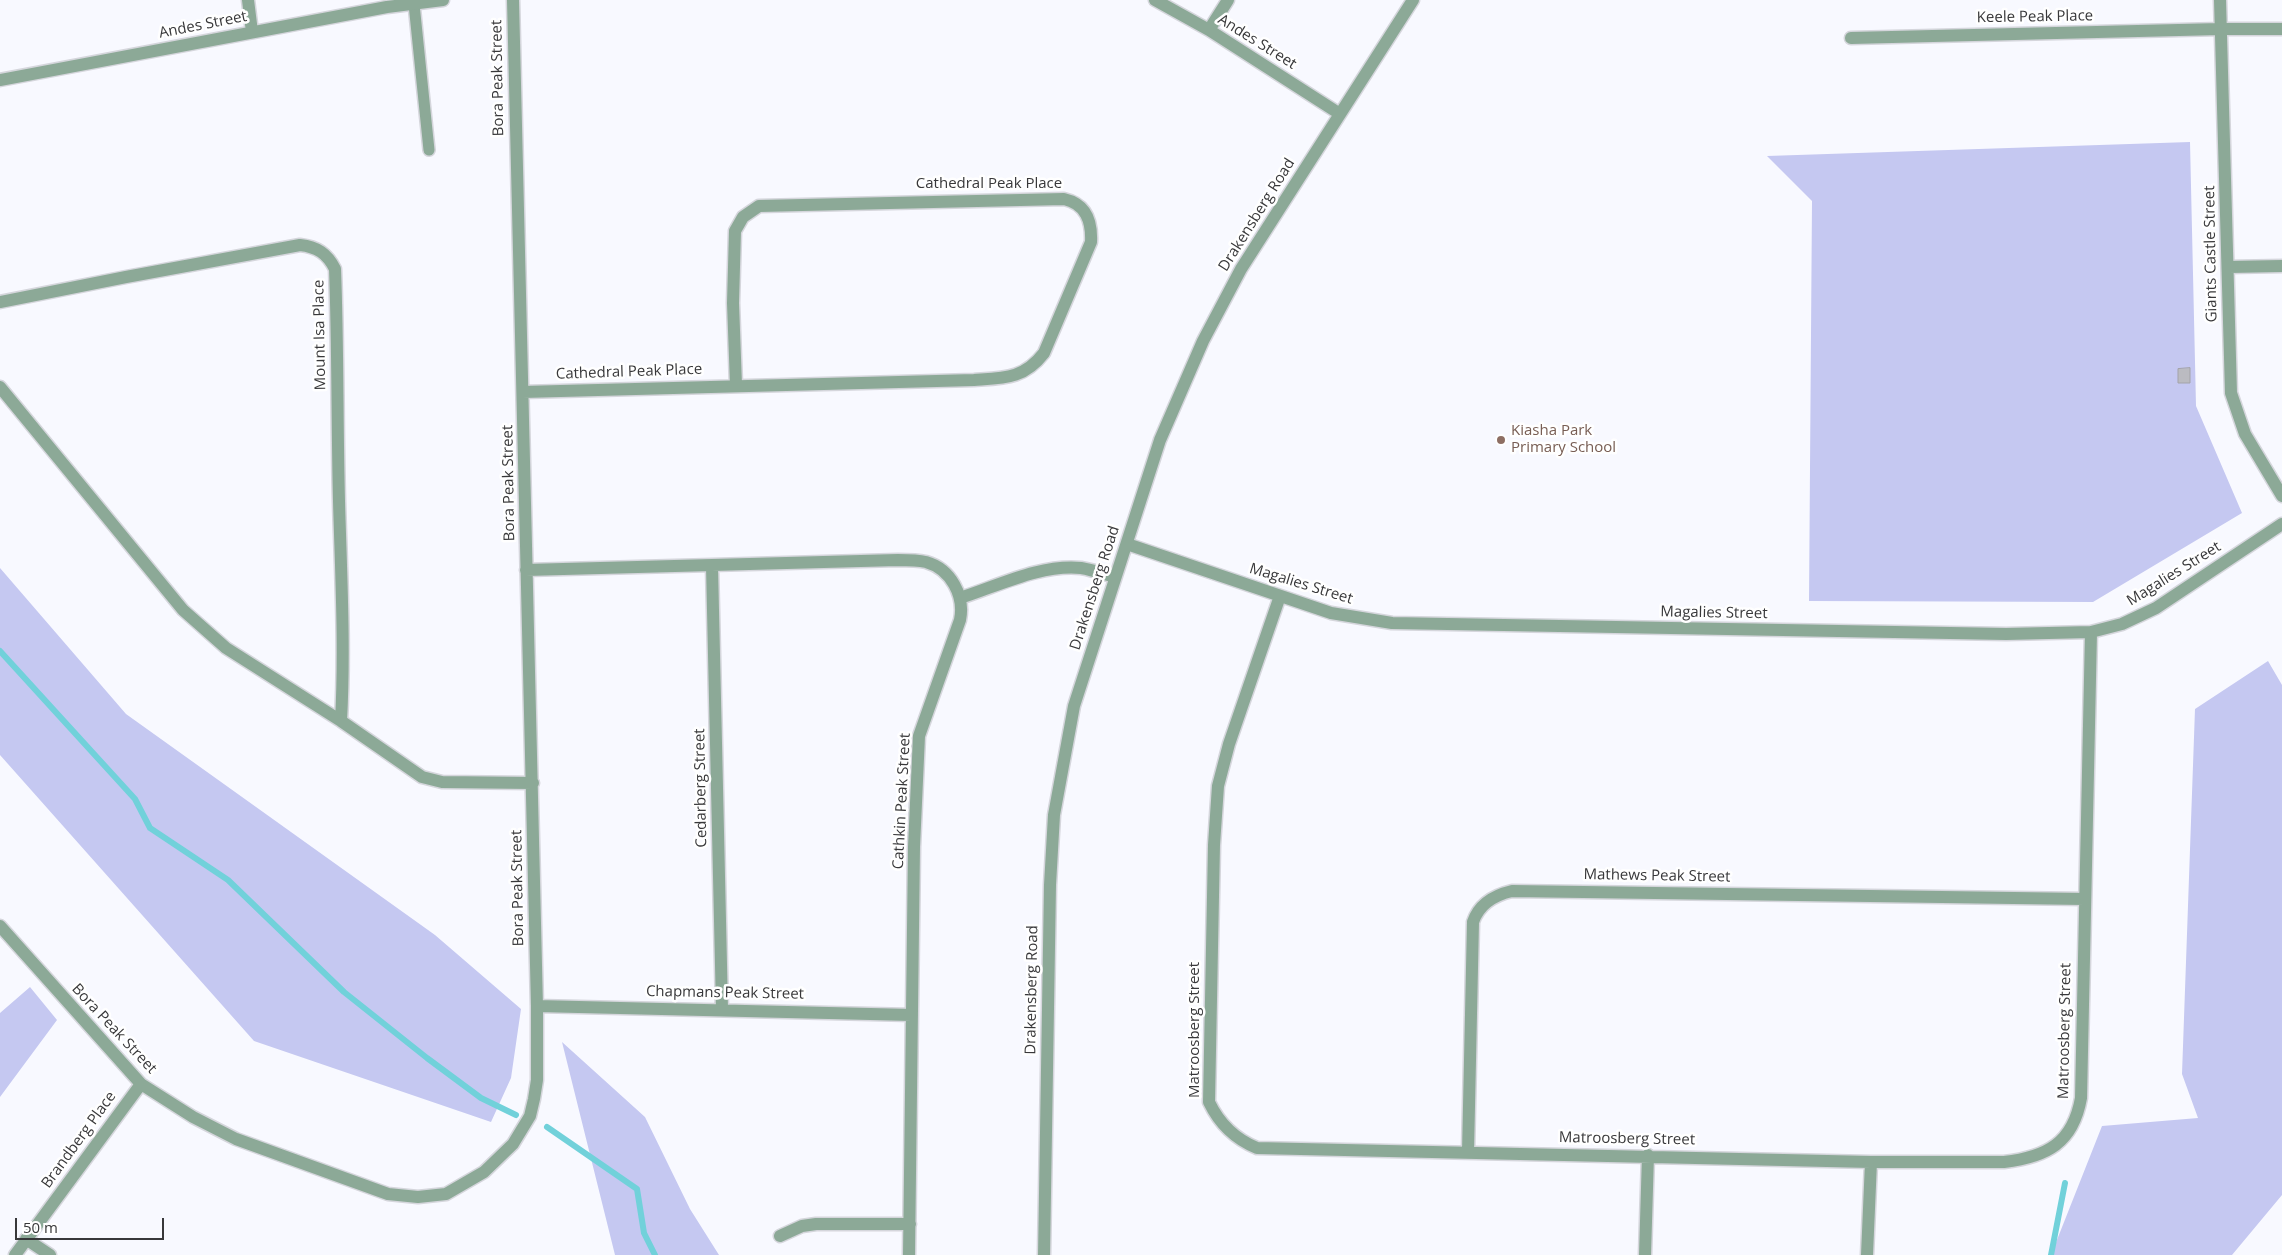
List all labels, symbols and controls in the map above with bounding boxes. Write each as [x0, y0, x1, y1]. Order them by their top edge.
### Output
street label: Keele Peak Place [1977, 7, 2093, 27]
street label: Andes Street [157, 8, 249, 42]
street label: Andes Street [1214, 11, 1300, 73]
street label: Bora Peak Street [488, 20, 508, 136]
street label: Drakensberg Road [1215, 155, 1299, 275]
street label: Cathedral Peak Place [916, 175, 1062, 193]
street label: Giants Castle Street [2201, 185, 2221, 323]
street label: Mount Isa Place [310, 280, 330, 390]
street label: Cathedral Peak Place [556, 360, 702, 384]
place label: Kiasha Park Primary School [1511, 422, 1616, 457]
street label: Bora Peak Street [499, 425, 519, 541]
marker: Kiasha Park Primary School [1495, 434, 1507, 446]
street label: Drakensberg Road [1066, 524, 1124, 652]
street label: Magalies Street [2124, 538, 2224, 610]
street label: Magalies Street [1247, 560, 1355, 608]
street label: Magalies Street [1660, 603, 1768, 623]
street label: Cedarberg Street [691, 728, 711, 848]
street label: Cathkin Peak Street [889, 732, 915, 870]
street label: Bora Peak Street [508, 830, 528, 946]
street label: Mathews Peak Street [1583, 866, 1731, 886]
street label: Drakensberg Road [1022, 925, 1042, 1055]
street label: Matroosberg Street [1186, 962, 1204, 1098]
street label: Matroosberg Street [2055, 963, 2075, 1099]
street label: Bora Peak Street [68, 980, 160, 1078]
street label: Chapmans Peak Street [646, 983, 804, 1003]
street label: Brandberg Place [38, 1088, 120, 1192]
street label: Matroosberg Street [1559, 1129, 1695, 1149]
scale bar [18, 1208, 166, 1240]
text: 50 m [23, 1217, 58, 1237]

